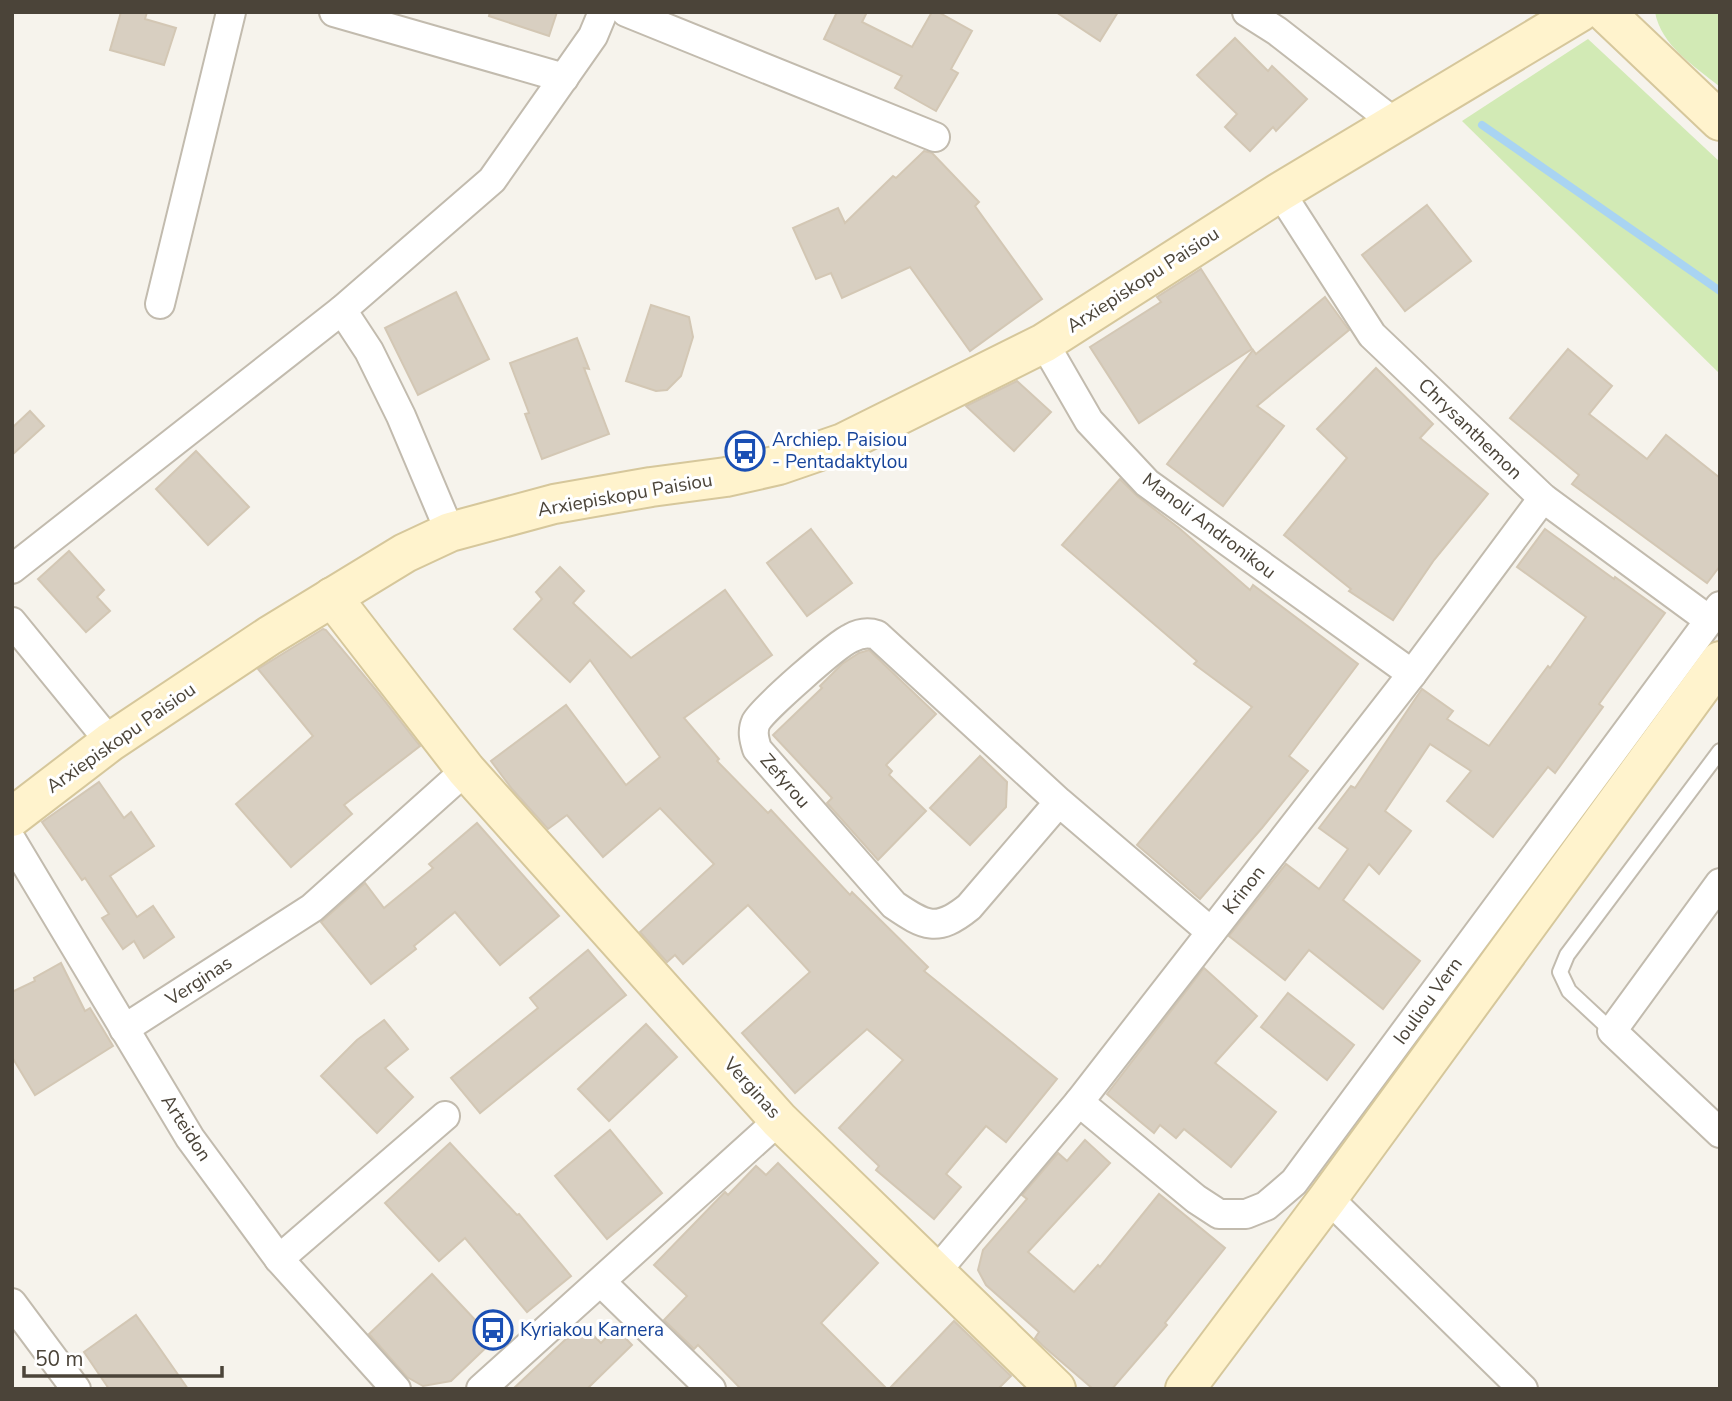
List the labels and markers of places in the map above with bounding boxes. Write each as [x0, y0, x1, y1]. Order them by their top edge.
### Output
place label: Archiep. Paisiou - Pentadaktylou [772, 427, 908, 475]
bus stop icon: Archiep. Paisiou - Pentadaktylou [724, 430, 766, 472]
bus stop icon: Kyriakou Karnera [472, 1309, 514, 1351]
place label: Kyriakou Karnera [520, 1317, 664, 1343]

